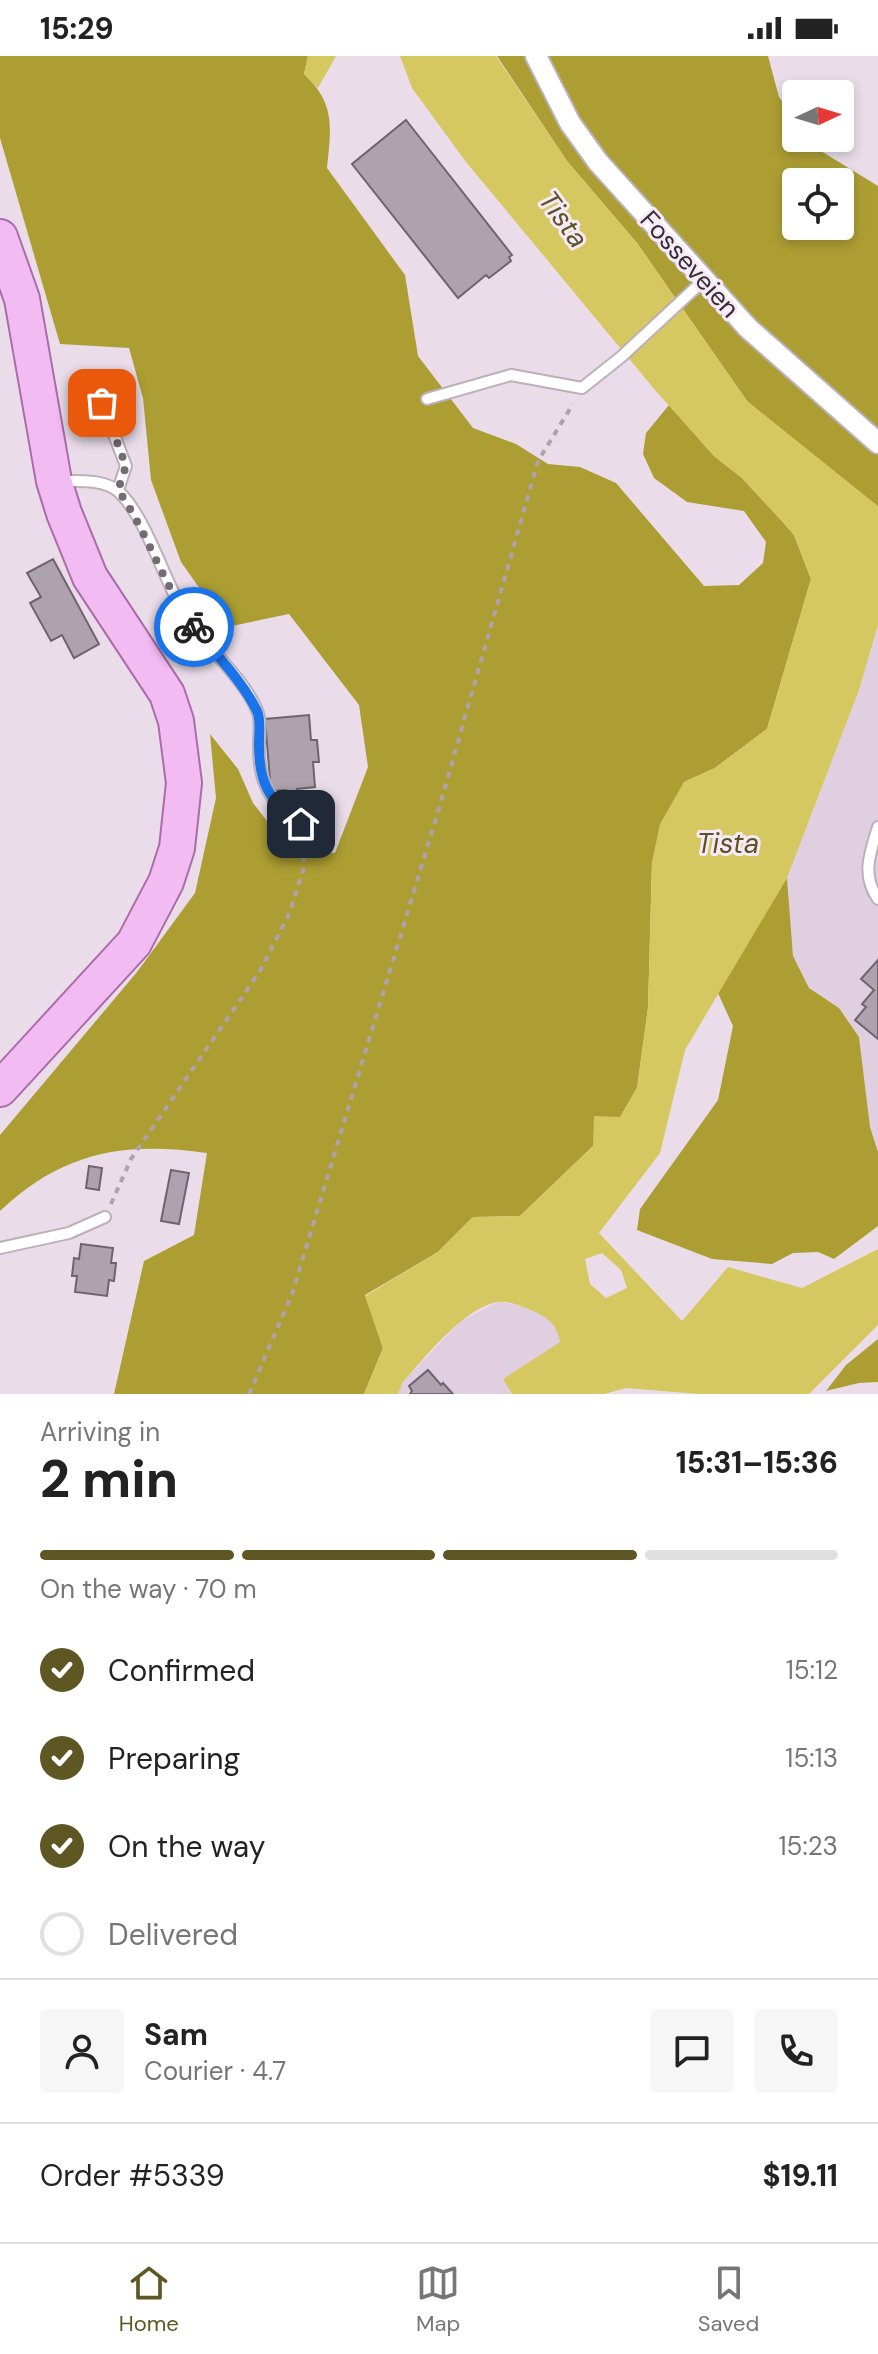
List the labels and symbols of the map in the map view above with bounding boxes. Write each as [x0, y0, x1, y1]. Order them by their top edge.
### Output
north arrow [782, 80, 854, 152]
water label: Tista [530, 183, 597, 255]
street label: Fosseveien [633, 203, 747, 325]
pin [68, 369, 136, 437]
courier [154, 587, 234, 667]
pin [267, 790, 335, 858]
water label: Tista [697, 825, 759, 862]

